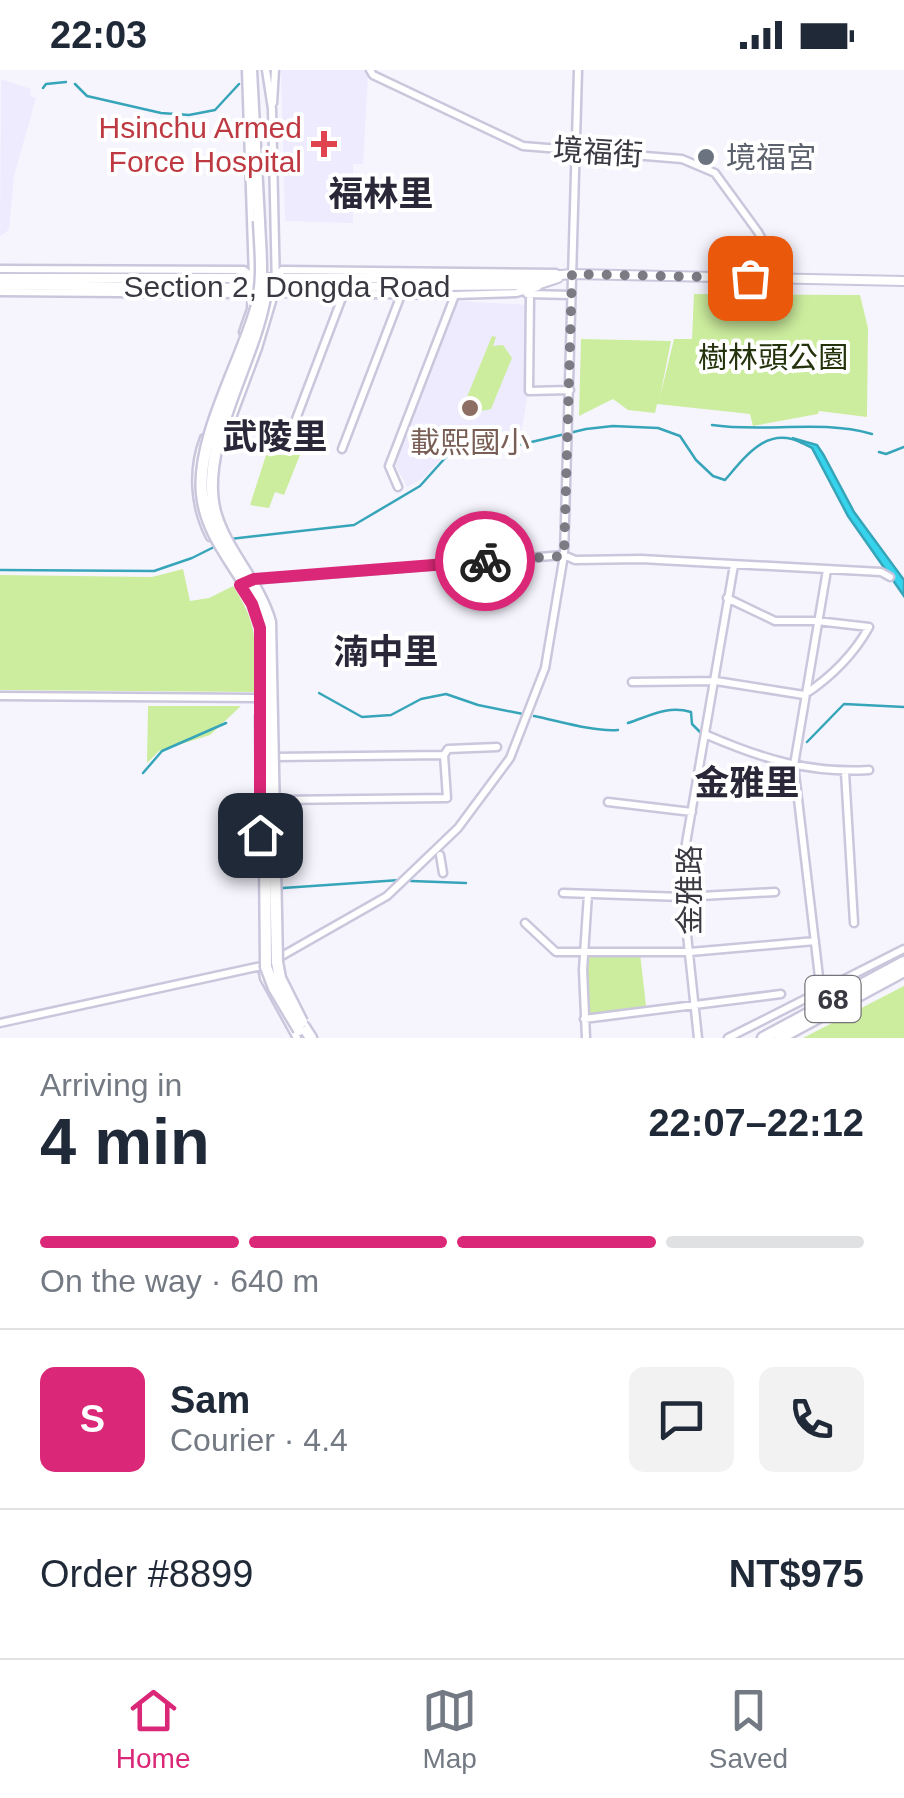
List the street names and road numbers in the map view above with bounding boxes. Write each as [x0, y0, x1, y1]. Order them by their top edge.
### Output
street label: 境福街 [552, 132, 644, 172]
street label: Section 2, Dongda Road [124, 270, 450, 303]
street label: 金雅路 [673, 845, 706, 935]
road number: 68 [806, 976, 860, 1022]

